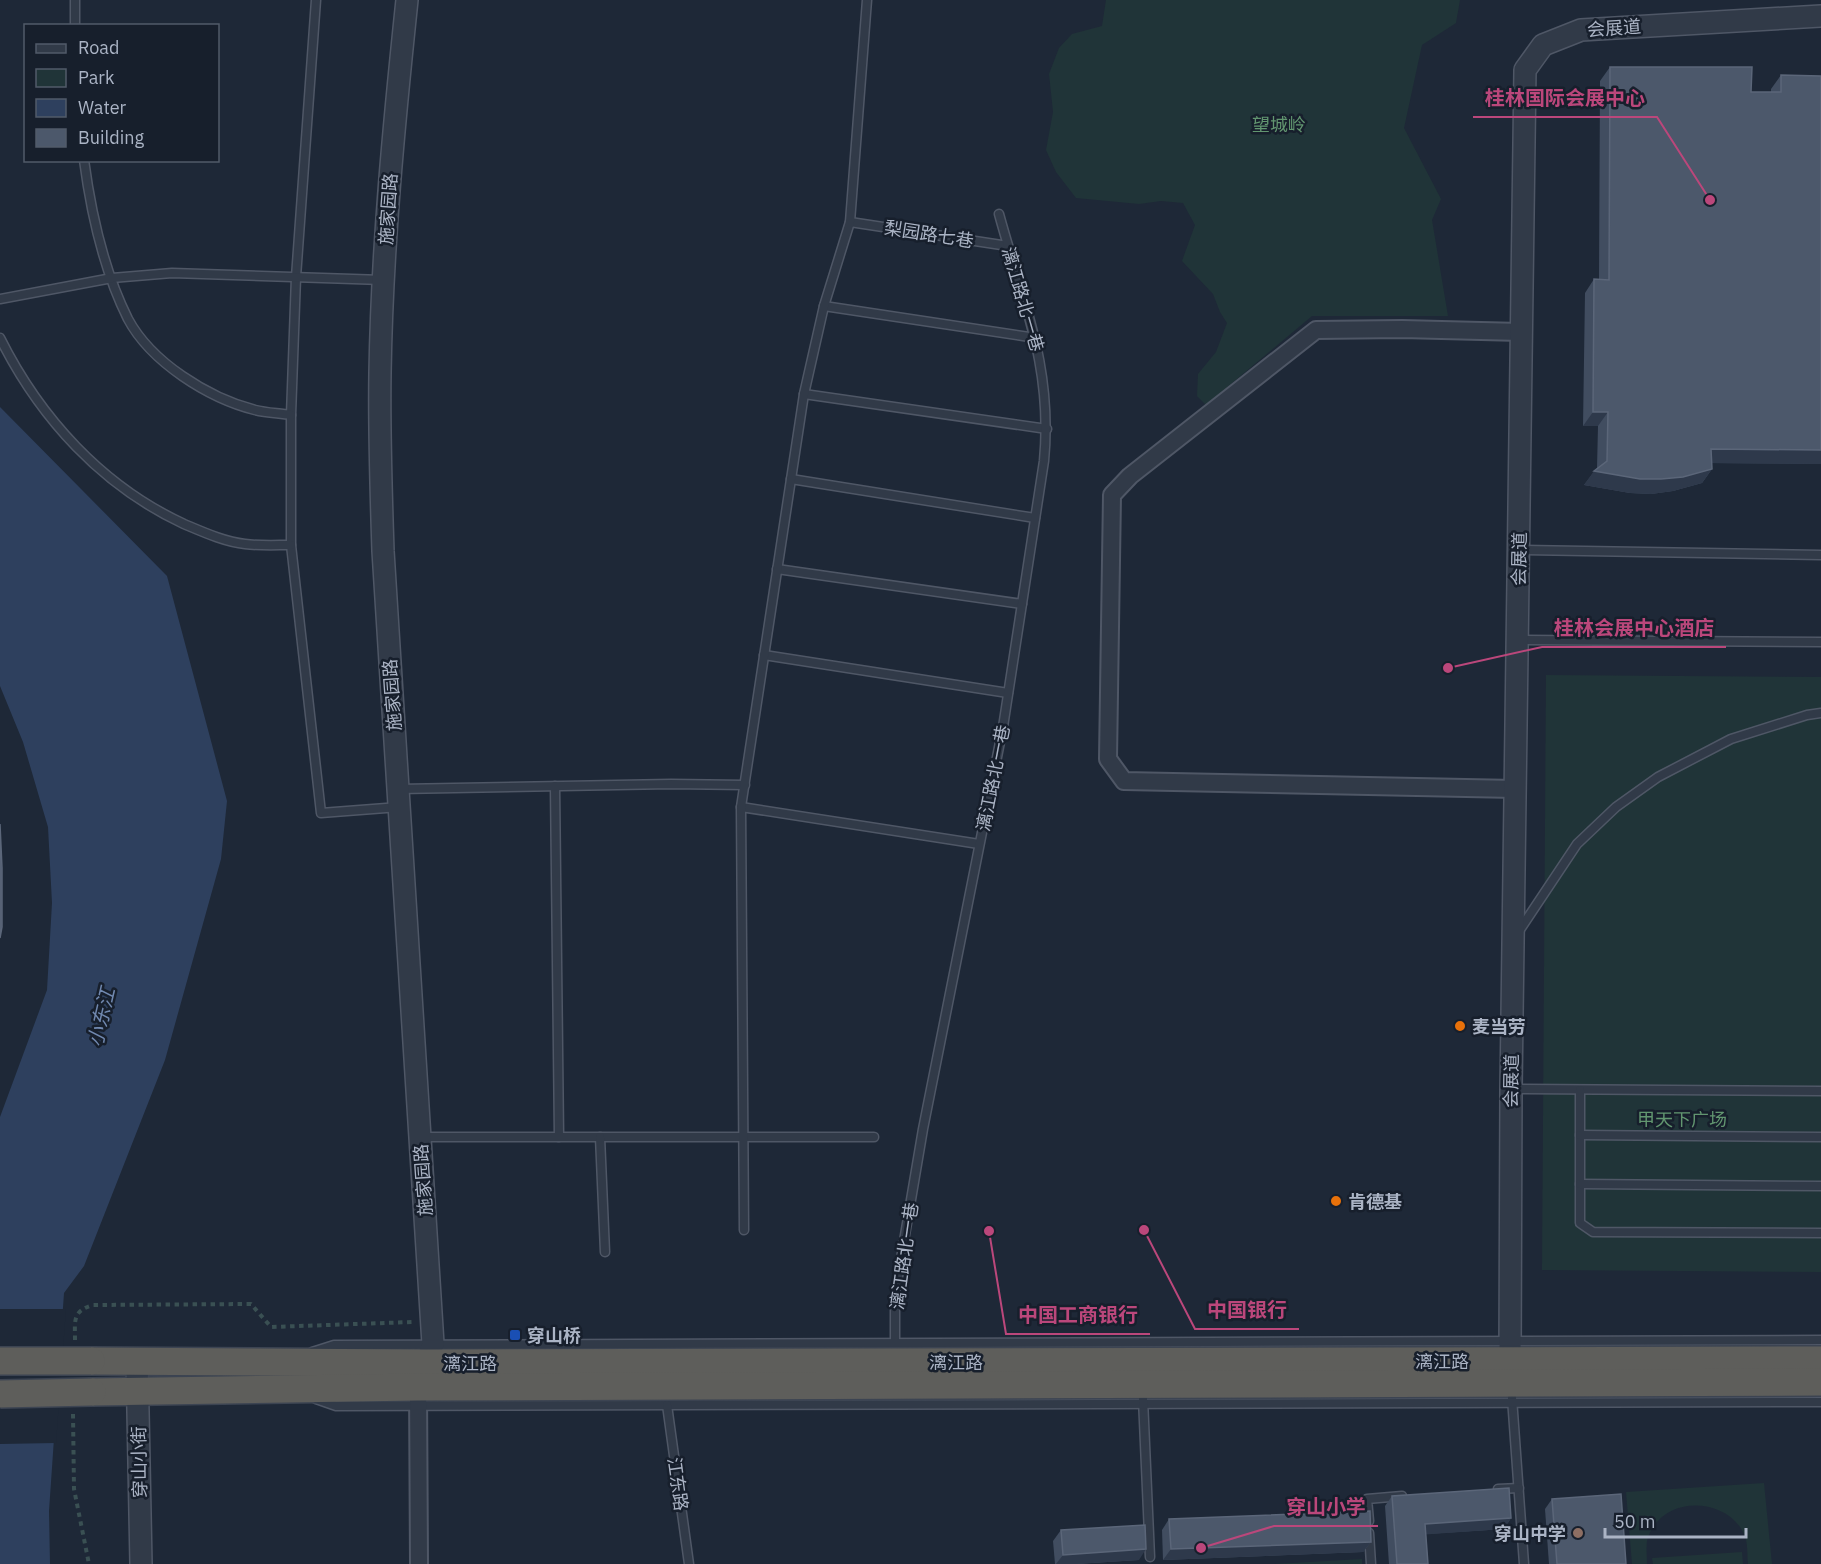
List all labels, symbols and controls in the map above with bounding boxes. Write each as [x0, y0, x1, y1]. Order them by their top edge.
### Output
street label: 会展道 [1586, 15, 1642, 41]
legend [24, 24, 219, 162]
text: Road [78, 36, 119, 59]
text: Park [78, 66, 115, 89]
callout: 桂林国际会展中心 [1473, 79, 1657, 117]
text: 桂林国际会展中心 [1485, 84, 1645, 111]
text: Water [78, 96, 127, 119]
park label: 望城岭 [1252, 113, 1306, 136]
text: Building [78, 126, 145, 149]
street label: 施家园路 [374, 172, 402, 246]
street label: 梨园路七巷 [883, 216, 975, 252]
street label: 漓江路北一巷 [997, 244, 1049, 354]
street label: 会展道 [1507, 532, 1531, 586]
callout: 桂林会展中心酒店 [1542, 609, 1726, 647]
text: 桂林会展中心酒店 [1554, 614, 1714, 641]
street label: 施家园路 [378, 658, 406, 732]
street label: 漓江路北一巷 [971, 723, 1015, 833]
water label: 小东江 [81, 983, 121, 1049]
place label: 麦当劳 [1472, 1015, 1526, 1038]
marker: 麦当劳 [1453, 1019, 1467, 1033]
street label: 会展道 [1499, 1054, 1523, 1108]
park label: 甲天下广场 [1637, 1108, 1727, 1131]
street label: 施家园路 [409, 1143, 437, 1217]
place label: 肯德基 [1348, 1190, 1402, 1213]
marker: 肯德基 [1329, 1194, 1343, 1208]
street label: 漓江路北一巷 [885, 1201, 923, 1311]
callout: 中国银行 [1195, 1291, 1299, 1329]
callout: 中国工商银行 [1006, 1296, 1150, 1334]
text: 中国银行 [1207, 1296, 1287, 1323]
text: 中国工商银行 [1018, 1301, 1138, 1328]
place label: 穿山桥 [527, 1324, 581, 1347]
marker: 穿山桥 [508, 1328, 522, 1342]
street label: 漓江路 [1415, 1350, 1469, 1373]
street label: 漓江路 [929, 1351, 983, 1374]
street label: 漓江路 [443, 1352, 497, 1375]
street label: 穿山小街 [127, 1426, 151, 1498]
street label: 江东路 [663, 1456, 693, 1512]
callout: 穿山小学 [1274, 1488, 1378, 1526]
text: 穿山小学 [1286, 1493, 1366, 1520]
scale bar [1605, 1501, 1746, 1539]
text: 50 m [1614, 1510, 1656, 1533]
place label: 穿山中学 [1494, 1522, 1566, 1545]
marker: 穿山中学 [1571, 1526, 1585, 1540]

